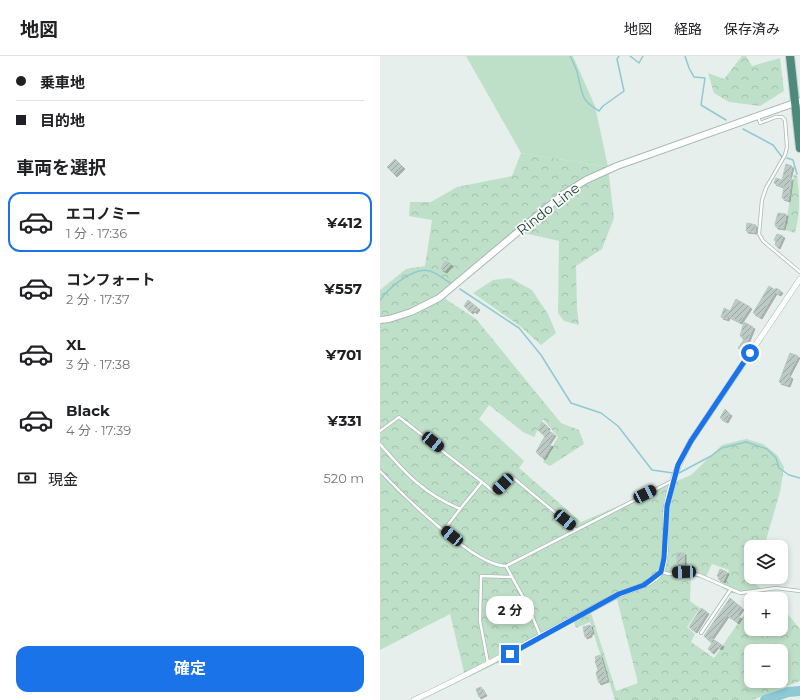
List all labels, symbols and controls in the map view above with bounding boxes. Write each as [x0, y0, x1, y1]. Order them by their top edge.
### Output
text: 地図 [20, 18, 58, 41]
text: 地図 [624, 20, 652, 38]
text: 経路 [674, 20, 702, 38]
text: 保存済み [724, 20, 780, 38]
text: 乗車地 [40, 73, 85, 92]
text: 目的地 [40, 111, 85, 130]
text: 車両を選択 [16, 157, 106, 179]
street label: Rindo Line [513, 179, 583, 239]
icon: car [18, 204, 54, 240]
text: エコノミー [66, 204, 141, 223]
text: ¥412 [326, 213, 362, 232]
text: 1 分 · 17:36 [66, 225, 127, 241]
icon: car [18, 270, 54, 306]
text: コンフォート [66, 270, 156, 289]
text: ¥557 [324, 279, 362, 298]
text: 2 分 · 17:37 [66, 291, 130, 307]
text: XL [66, 335, 85, 354]
icon: car [18, 336, 54, 372]
route start [741, 344, 759, 362]
text: ¥701 [326, 345, 362, 364]
text: 3 分 · 17:38 [66, 356, 130, 372]
text: Black [66, 401, 110, 420]
icon: car [18, 402, 54, 438]
text: ¥331 [327, 411, 362, 430]
text: 4 分 · 17:39 [66, 422, 131, 438]
car [420, 430, 446, 454]
icon: cash [16, 467, 38, 489]
text: 現金 [48, 470, 78, 489]
text: 520 m [324, 470, 364, 486]
car [490, 471, 516, 497]
car [632, 483, 658, 505]
car [552, 508, 578, 532]
car [439, 524, 465, 548]
map controls [744, 540, 788, 688]
button: layers [744, 540, 788, 584]
car [672, 566, 696, 578]
button: + [744, 592, 788, 636]
callout: 2 分 [486, 596, 534, 624]
text: 2 分 [498, 602, 522, 618]
button: − [744, 644, 788, 688]
route end [501, 645, 519, 663]
button: 確定 [16, 646, 364, 692]

